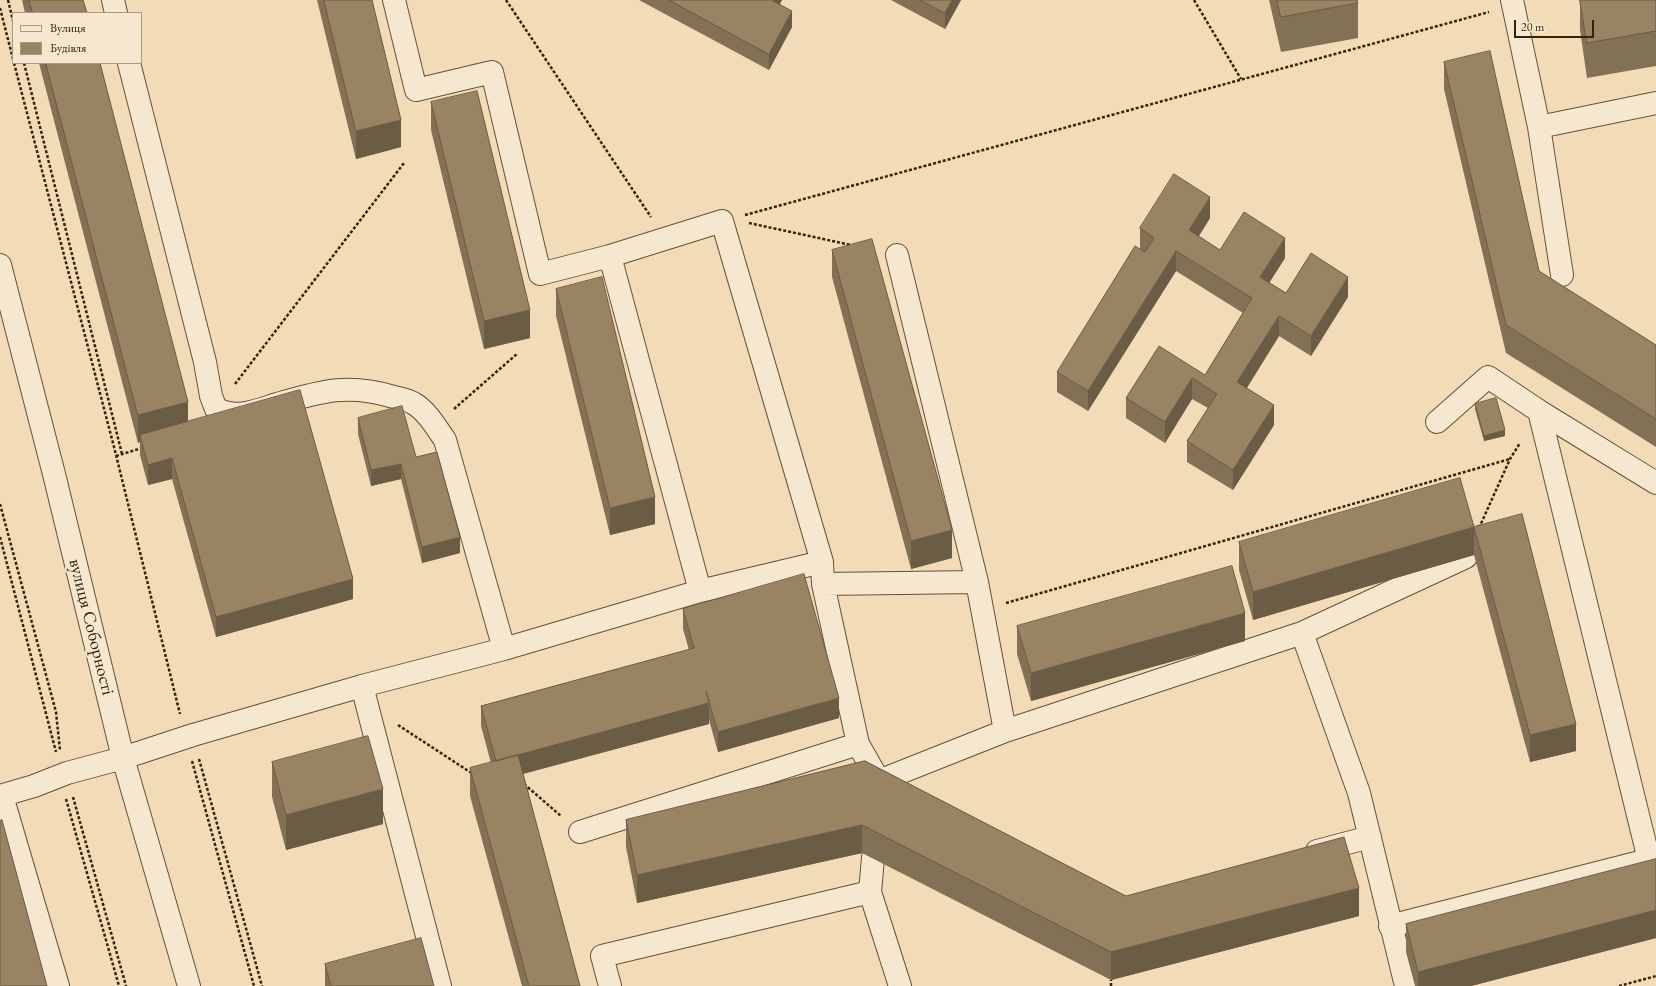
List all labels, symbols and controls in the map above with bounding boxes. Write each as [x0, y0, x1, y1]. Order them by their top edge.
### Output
legend [12, 12, 142, 64]
scale bar [1516, 12, 1596, 38]
text: 20 m [1521, 19, 1544, 35]
text: Вулиця [50, 20, 86, 36]
text: Будівля [50, 40, 86, 56]
street label: вулиця Соборності [64, 557, 118, 697]

